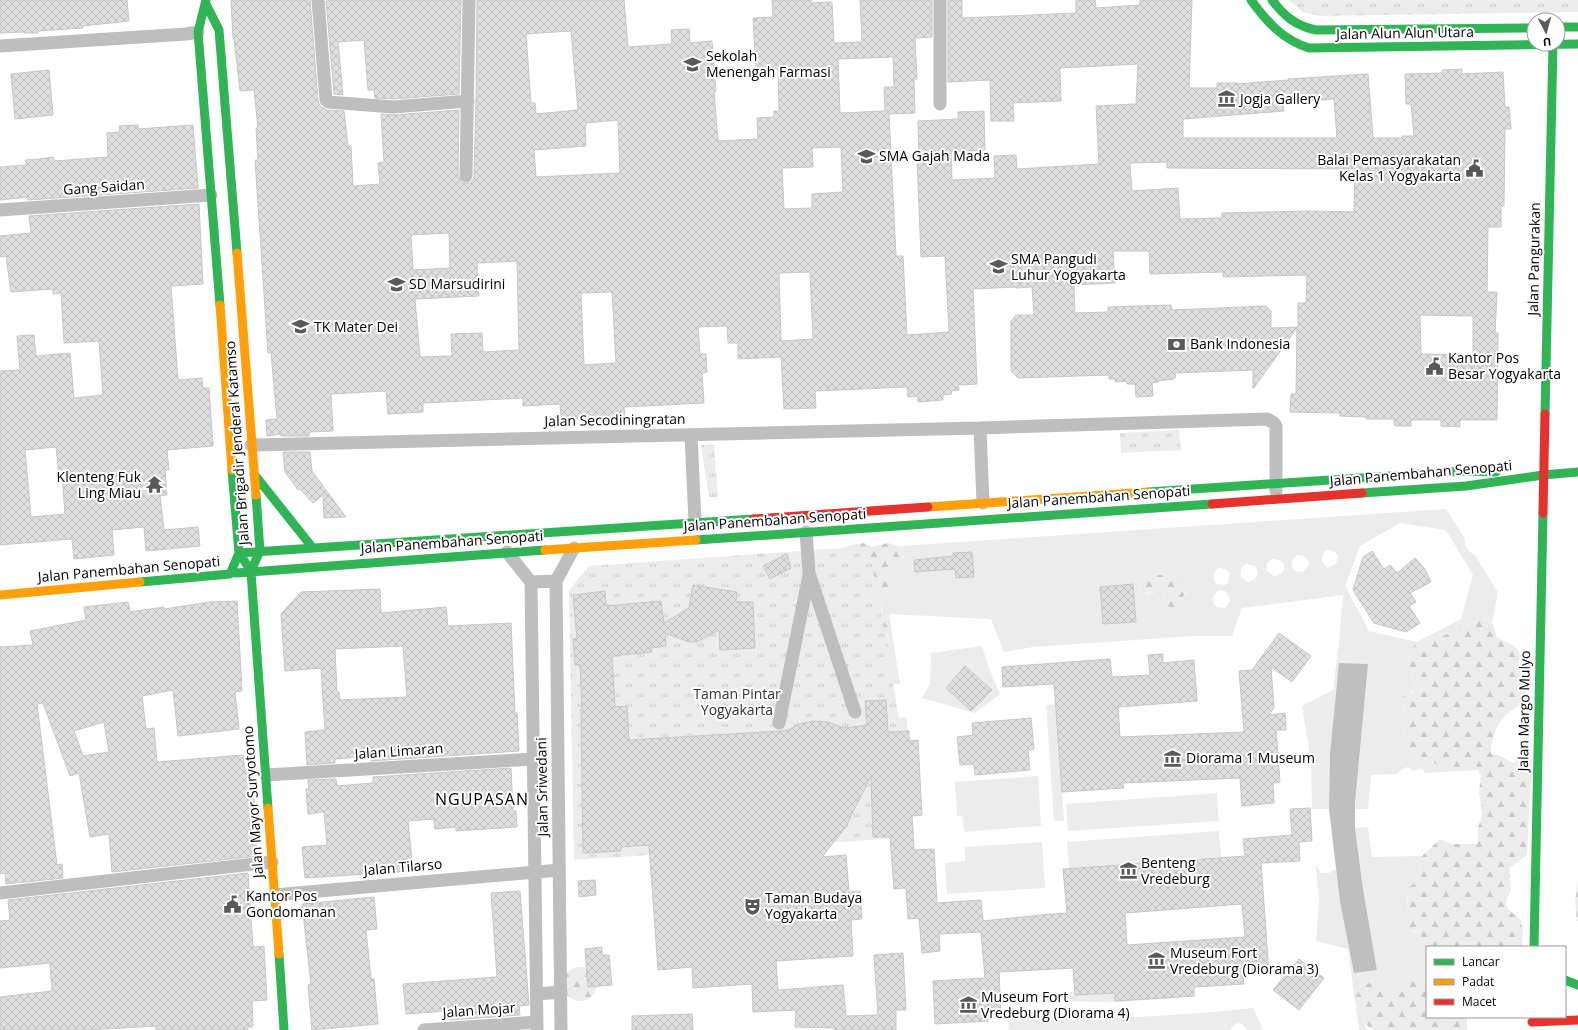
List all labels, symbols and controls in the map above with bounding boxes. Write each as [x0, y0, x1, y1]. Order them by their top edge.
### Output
north arrow [1526, 12, 1566, 52]
street label: Jalan Alun Alun Utara [1334, 22, 1474, 43]
text: U [1542, 35, 1552, 50]
place label: Sekolah Menengah Farmasi [706, 46, 831, 81]
school or university icon: Sekolah Menengah Farmasi [683, 54, 703, 74]
museum icon: Jogja Gallery [1217, 89, 1237, 109]
place label: Jogja Gallery [1238, 89, 1321, 108]
school or university icon: SMA Gajah Mada [856, 146, 876, 166]
place label: SMA Gajah Mada [879, 146, 990, 165]
place label: Balai Pemasyarakatan Kelas 1 Yogyakarta [1317, 150, 1461, 185]
public building icon: Balai Pemasyarakatan Kelas 1 Yogyakarta [1464, 158, 1484, 178]
street label: Gang Saidan [63, 174, 145, 199]
street label: Jalan Pangurakan [1523, 202, 1544, 318]
place label: SMA Pangudi Luhur Yogyakarta [1011, 249, 1126, 284]
school or university icon: SMA Pangudi Luhur Yogyakarta [988, 257, 1008, 277]
school or university icon: SD Marsudirini [386, 274, 406, 294]
place label: SD Marsudirini [409, 274, 505, 293]
school or university icon: TK Mater Dei [291, 317, 311, 337]
place label: TK Mater Dei [314, 317, 398, 336]
bank icon: Bank Indonesia [1167, 334, 1187, 354]
place label: Bank Indonesia [1190, 334, 1290, 353]
street label: Jalan Brigadir Jenderal Katamso [220, 340, 253, 548]
place label: Kantor Pos Besar Yogyakarta [1448, 348, 1561, 383]
public building icon: Kantor Pos Besar Yogyakarta [1425, 356, 1445, 376]
street label: Jalan Secodiningratan [542, 409, 686, 430]
street label: Jalan Panembahan Senopati [1327, 455, 1513, 490]
place label: Klenteng Fuk Ling Miau [57, 467, 142, 502]
temple icon: Klenteng Fuk Ling Miau [144, 475, 164, 495]
street label: Jalan Panembahan Senopati [1005, 481, 1191, 513]
street label: Jalan Panembahan Senopati [681, 504, 867, 536]
street label: Jalan Panembahan Senopati [358, 526, 544, 558]
street label: Jalan Panembahan Senopati [35, 551, 221, 586]
street label: Jalan Margo Mulyo [1513, 650, 1534, 774]
park label: Taman Pintar Yogyakarta [693, 684, 781, 719]
street label: Jalan Mayor Suryotomo [238, 725, 267, 881]
street label: Jalan Sriwedani [531, 737, 552, 839]
street label: Jalan Limaran [352, 738, 444, 763]
museum icon: Diorama 1 Museum [1163, 748, 1183, 768]
place label: Diorama 1 Museum [1186, 748, 1315, 767]
district label: NGUPASAN [435, 788, 529, 810]
place label: Benteng Vredeburg [1141, 853, 1210, 888]
street label: Jalan Tilarso [361, 854, 443, 880]
museum icon: Benteng Vredeburg [1118, 861, 1138, 881]
place label: Kantor Pos Gondomanan [246, 886, 336, 921]
place label: Taman Budaya Yogyakarta [765, 888, 862, 923]
public building icon: Kantor Pos Gondomanan [223, 894, 243, 914]
theatre icon: Taman Budaya Yogyakarta [742, 896, 762, 916]
place label: Museum Fort Vredeburg (Diorama 3) [1170, 943, 1319, 978]
legend [1426, 946, 1566, 1018]
museum icon: Museum Fort Vredeburg (Diorama 3) [1147, 951, 1167, 971]
text: Lancar [1462, 953, 1500, 970]
text: Padat [1462, 973, 1494, 990]
place label: Museum Fort Vredeburg (Diorama 4) [981, 987, 1130, 1022]
text: Macet [1462, 993, 1496, 1010]
museum icon: Museum Fort Vredeburg (Diorama 4) [958, 995, 978, 1015]
street label: Jalan Mojar [440, 997, 516, 1022]

